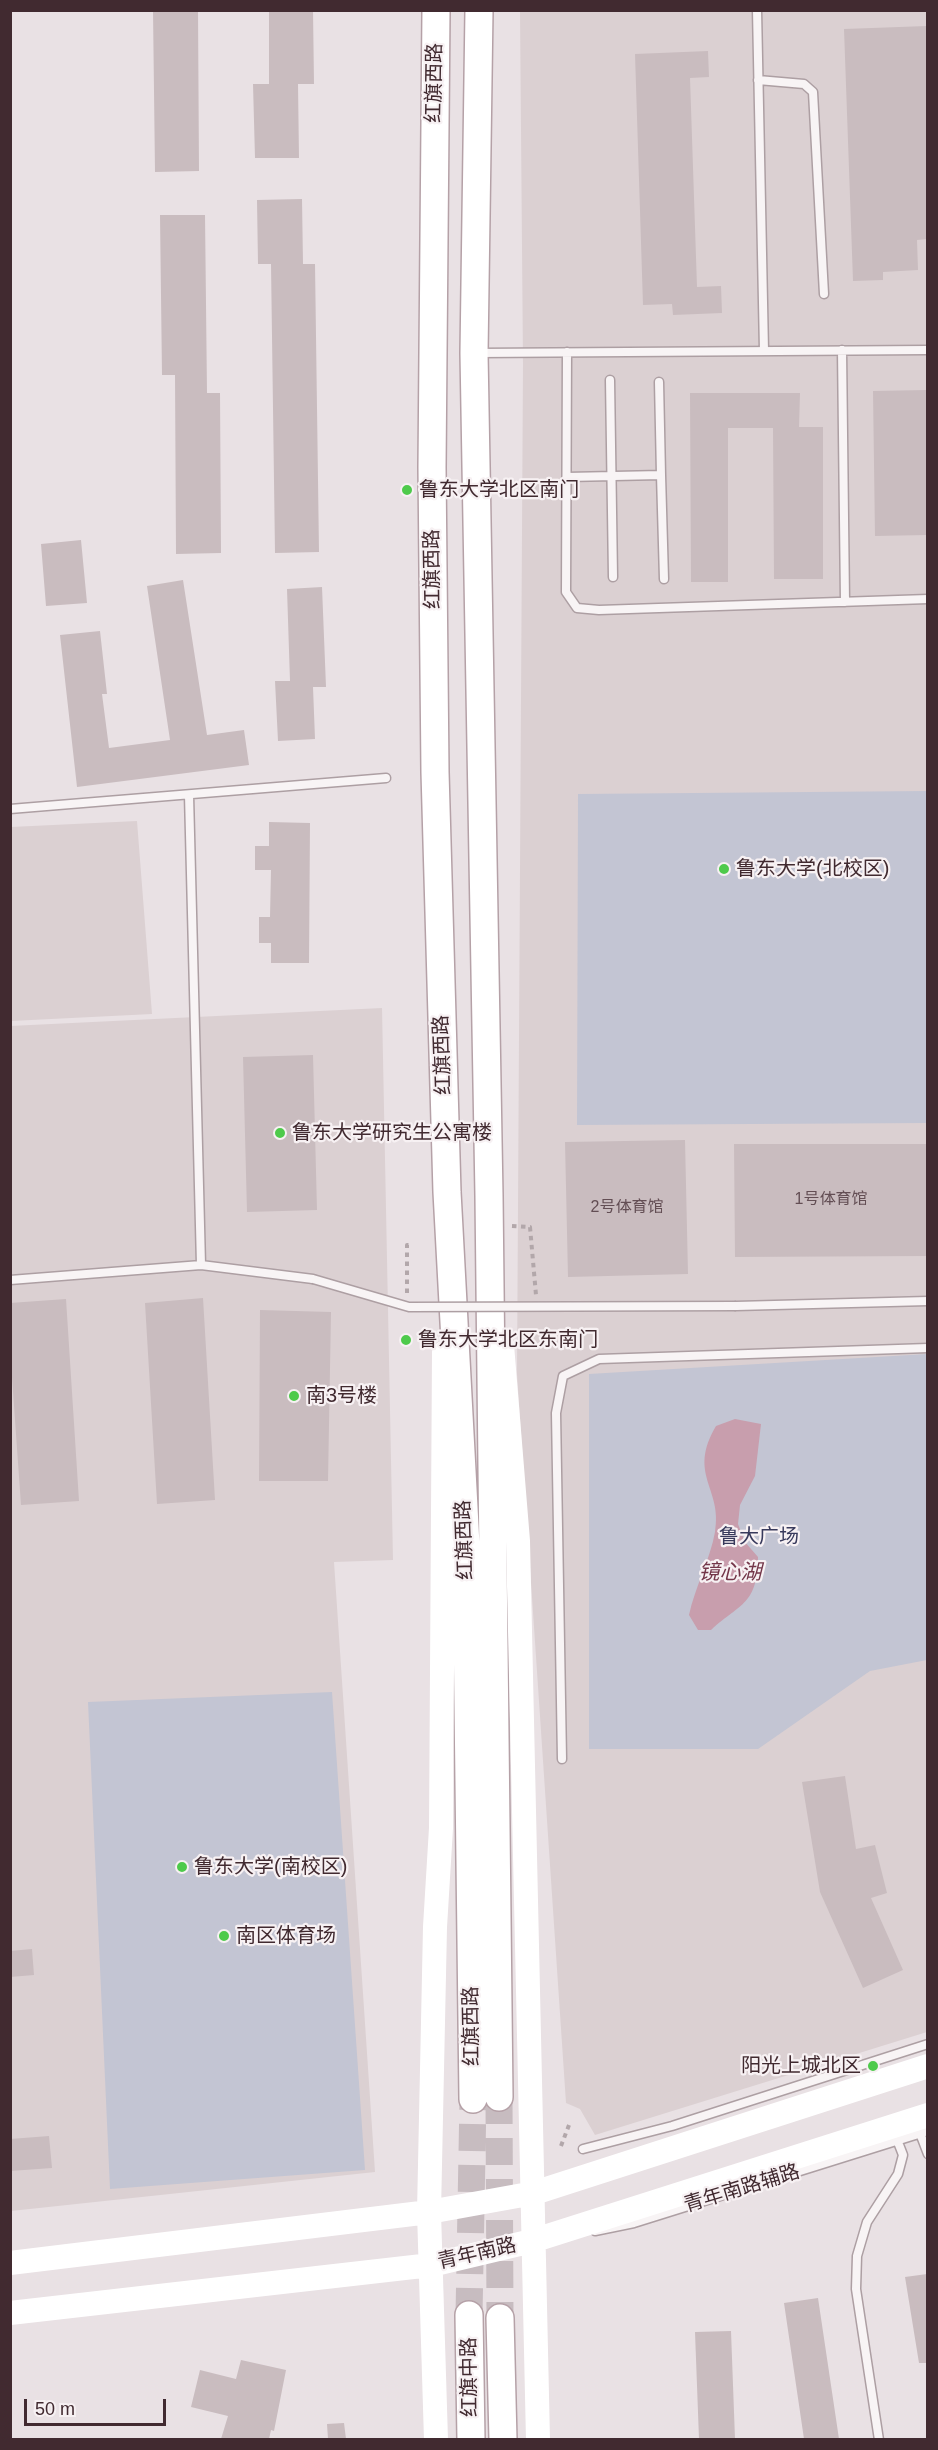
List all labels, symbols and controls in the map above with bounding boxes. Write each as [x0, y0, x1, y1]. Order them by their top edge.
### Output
street label: 红旗西路 [422, 43, 448, 123]
place label: 鲁东大学北区南门 [419, 478, 579, 502]
marker: 鲁东大学北区南门 [400, 483, 414, 497]
street label: 红旗西路 [420, 529, 446, 609]
place label: 鲁东大学(北校区) [736, 857, 889, 881]
marker: 鲁东大学(北校区) [717, 862, 731, 876]
street label: 红旗西路 [430, 1015, 456, 1095]
place label: 鲁东大学研究生公寓楼 [292, 1121, 492, 1145]
marker: 鲁东大学研究生公寓楼 [273, 1126, 287, 1140]
house number: 1号体育馆 [795, 1190, 867, 1210]
house number: 2号体育馆 [591, 1198, 663, 1218]
place label: 鲁东大学北区东南门 [418, 1328, 598, 1352]
marker: 鲁东大学北区东南门 [399, 1333, 413, 1347]
place label: 南3号楼 [306, 1384, 377, 1408]
marker: 南3号楼 [287, 1389, 301, 1403]
street label: 红旗西路 [452, 1500, 478, 1580]
park label: 鲁大广场 [719, 1525, 799, 1549]
water label: 镜心湖 [699, 1560, 761, 1586]
place label: 鲁东大学(南校区) [194, 1855, 347, 1879]
marker: 鲁东大学(南校区) [175, 1860, 189, 1874]
place label: 南区体育场 [236, 1924, 336, 1948]
marker: 南区体育场 [217, 1929, 231, 1943]
street label: 红旗西路 [459, 1986, 485, 2066]
place label: 阳光上城北区 [741, 2054, 861, 2078]
marker: 阳光上城北区 [866, 2059, 880, 2073]
street label: 青年南路辅路 [681, 2160, 803, 2218]
street label: 青年南路 [435, 2233, 519, 2275]
street label: 红旗中路 [457, 2337, 483, 2417]
scale bar [27, 2387, 170, 2425]
text: 50 m [35, 2399, 75, 2419]

